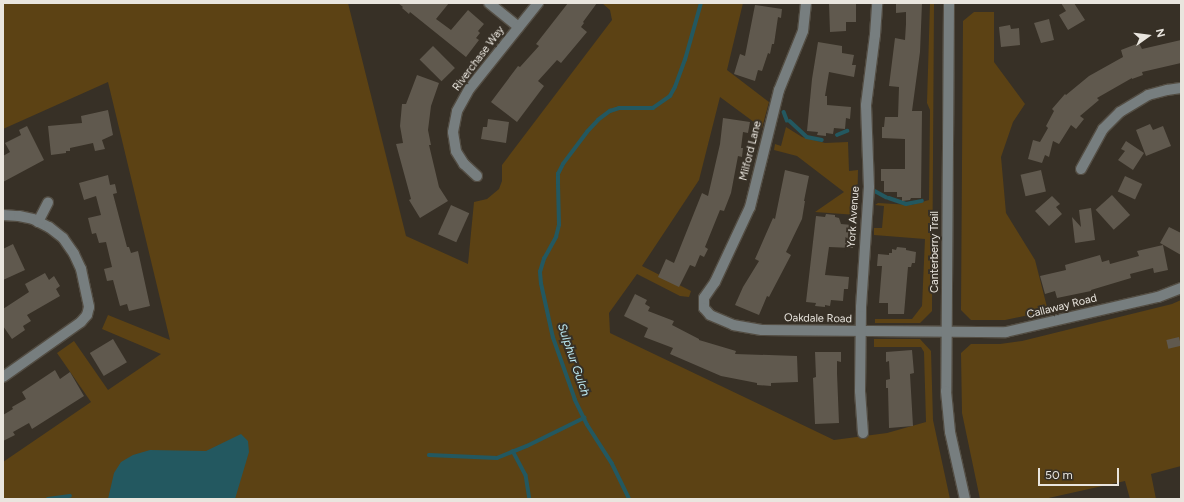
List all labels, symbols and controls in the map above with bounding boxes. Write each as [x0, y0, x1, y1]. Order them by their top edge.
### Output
north arrow [1128, 16, 1168, 56]
street label: Riverchase Way [450, 24, 508, 94]
text: N [1153, 27, 1167, 39]
street label: Milford Lane [737, 120, 765, 182]
street label: York Avenue [845, 186, 863, 248]
street label: Canterberry Trail [928, 211, 942, 293]
street label: Callaway Road [1026, 292, 1098, 322]
street label: Oakdale Road [784, 312, 852, 326]
water label: Sulphur Gulch [554, 322, 592, 398]
scale bar [1040, 460, 1121, 486]
text: 50 m [1045, 468, 1073, 482]

